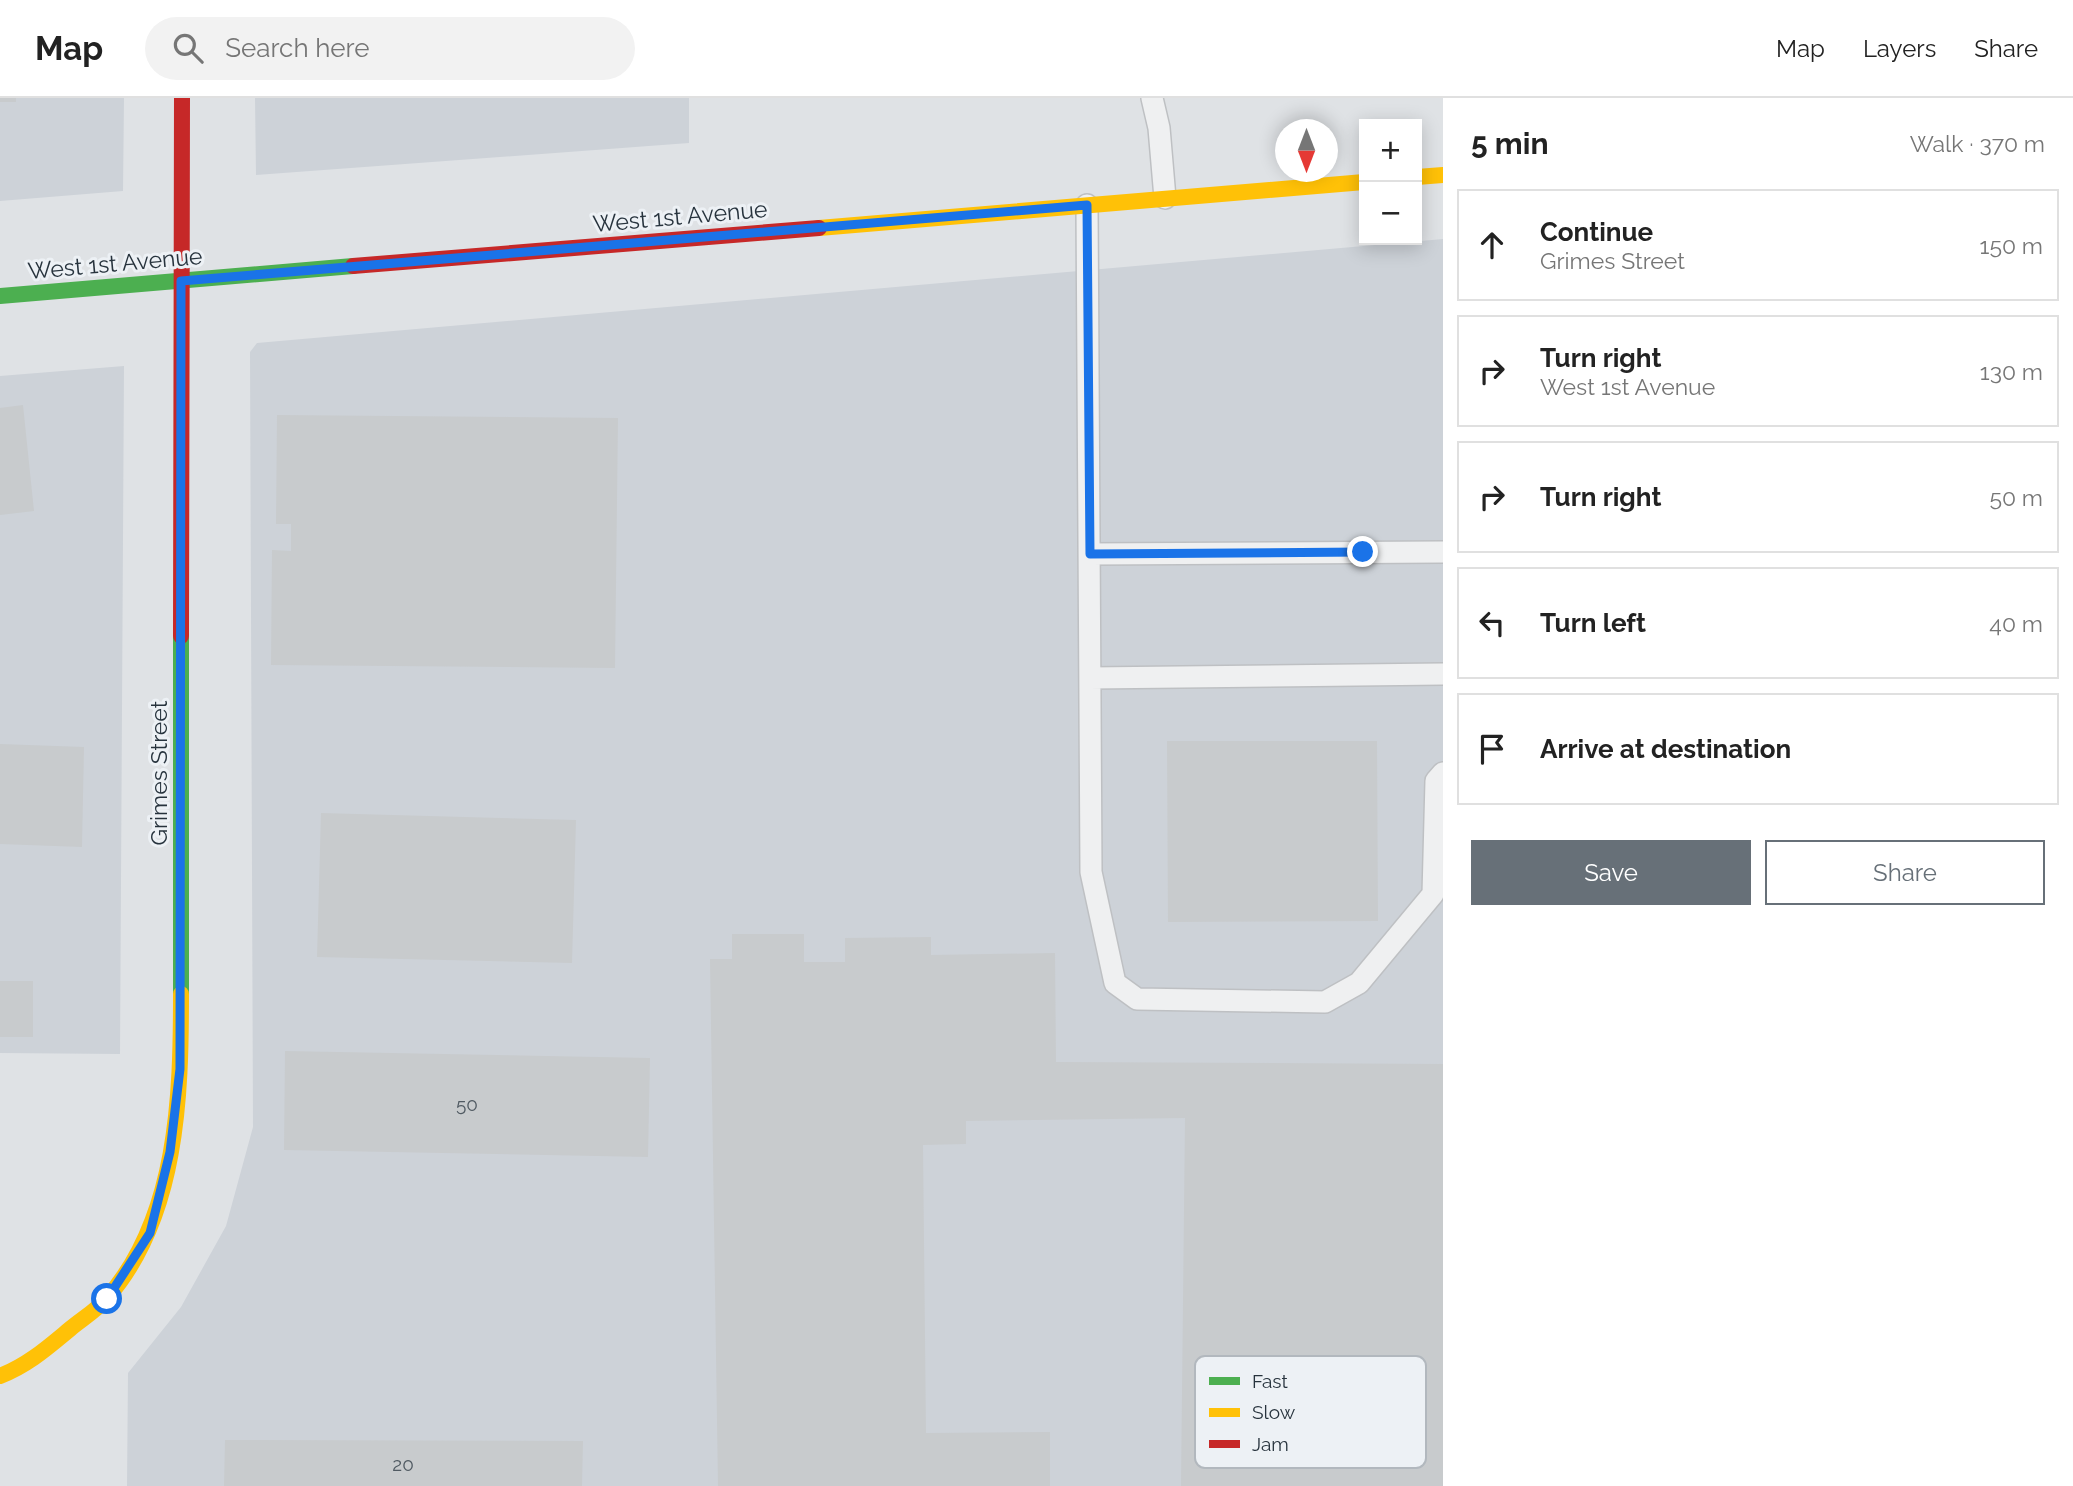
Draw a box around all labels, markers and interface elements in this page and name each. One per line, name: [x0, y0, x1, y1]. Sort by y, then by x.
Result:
search box: [145, 17, 635, 80]
text: Map: [35, 29, 103, 68]
icon: search: [169, 29, 207, 67]
text: Search here: [225, 33, 370, 63]
text: Map: [1776, 34, 1825, 63]
text: Layers: [1863, 34, 1936, 63]
text: Share: [1974, 34, 2038, 63]
north arrow: [1275, 119, 1338, 182]
map controls: [1359, 119, 1422, 245]
button: +: [1359, 119, 1422, 182]
text: 5 min: [1471, 126, 1549, 161]
text: Walk · 370 m: [1910, 130, 2045, 157]
button: −: [1359, 182, 1422, 245]
street label: West 1st Avenue: [592, 195, 768, 237]
text: Continue: [1540, 217, 1653, 247]
icon: ahead: [1473, 226, 1511, 264]
text: 150 m: [1980, 232, 2043, 259]
street label: West 1st Avenue: [27, 242, 203, 284]
text: Grimes Street: [1540, 247, 1685, 274]
text: Turn right: [1540, 343, 1661, 373]
icon: right: [1473, 352, 1511, 390]
text: 130 m: [1980, 358, 2043, 385]
text: West 1st Avenue: [1540, 373, 1715, 400]
icon: right: [1473, 478, 1511, 516]
text: Turn right: [1540, 482, 1661, 512]
text: 50 m: [1989, 484, 2043, 511]
route end: [1347, 536, 1378, 567]
icon: left: [1473, 604, 1511, 642]
text: Turn left: [1540, 608, 1646, 638]
text: 40 m: [1989, 610, 2043, 637]
street label: Grimes Street: [145, 700, 172, 845]
icon: arrive: [1473, 730, 1511, 768]
text: Arrive at destination: [1540, 734, 1791, 764]
button: Save: [1471, 840, 1751, 905]
button: Share: [1765, 840, 2045, 905]
house number: 50: [456, 1093, 478, 1115]
route start: [91, 1283, 122, 1314]
legend: [1195, 1356, 1426, 1468]
text: Fast: [1252, 1370, 1288, 1392]
text: Slow: [1252, 1401, 1296, 1423]
text: Jam: [1252, 1433, 1289, 1455]
house number: 20: [392, 1453, 414, 1475]

